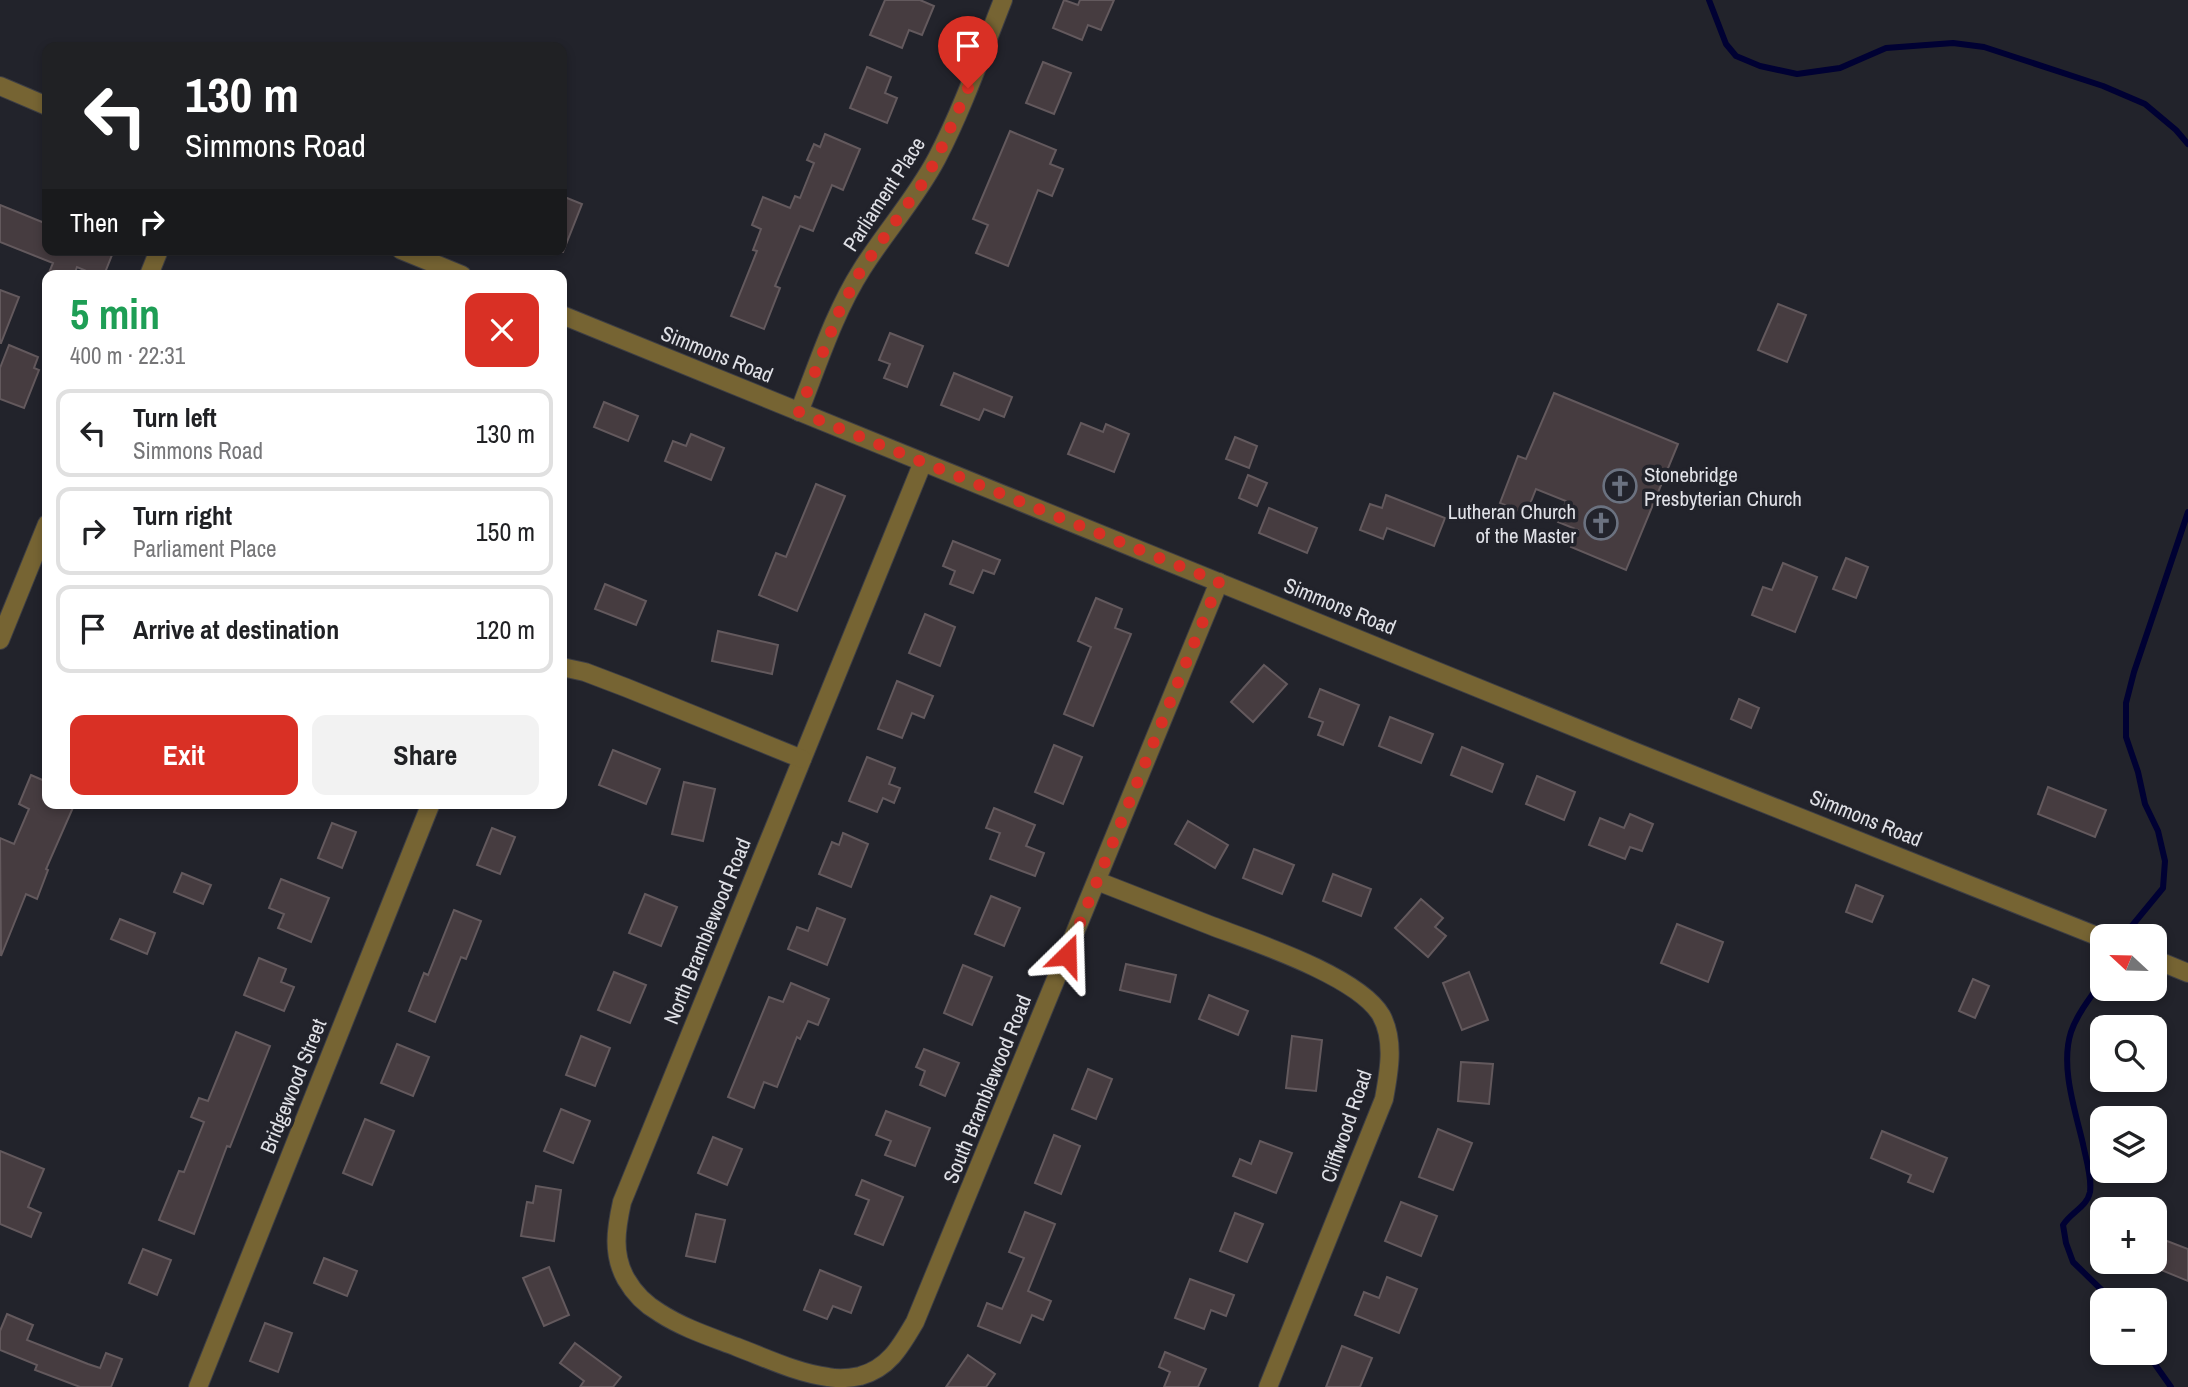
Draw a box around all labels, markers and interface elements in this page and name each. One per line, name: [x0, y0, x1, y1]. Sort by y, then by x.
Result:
pin: [938, 16, 998, 88]
icon: arrive: [949, 27, 987, 65]
text: 130 m: [185, 61, 299, 127]
icon: left: [70, 70, 161, 161]
text: Simmons Road: [185, 124, 366, 167]
street label: Parliament Place: [836, 131, 932, 257]
icon: right: [133, 203, 171, 241]
text: Then: [70, 205, 119, 240]
text: 5 min: [70, 286, 160, 342]
button: close: [465, 293, 539, 367]
street label: Simmons Road: [657, 318, 777, 390]
text: 400 m · 22:31: [70, 340, 185, 371]
text: Turn left: [133, 400, 217, 435]
icon: left: [74, 414, 112, 452]
text: 130 m: [476, 416, 535, 451]
text: Simmons Road: [133, 435, 263, 466]
place label: Stonebridge Presbyterian Church: [1644, 460, 1802, 513]
church icon: Stonebridge Presbyterian Church: [1601, 467, 1639, 505]
place label: Lutheran Church of the Master: [1448, 497, 1576, 550]
text: Turn right: [133, 498, 232, 533]
church icon: Lutheran Church of the Master: [1582, 504, 1620, 542]
icon: right: [74, 512, 112, 550]
text: 150 m: [476, 514, 535, 549]
text: Parliament Place: [133, 533, 277, 564]
street label: Simmons Road: [1280, 570, 1400, 642]
icon: arrive: [74, 610, 112, 648]
text: Arrive at destination: [133, 612, 339, 647]
text: 120 m: [476, 612, 535, 647]
button: Exit: [70, 715, 298, 795]
button: Share: [312, 715, 539, 795]
street label: Simmons Road: [1806, 782, 1926, 854]
street label: North Bramblewood Road: [656, 834, 758, 1028]
position arrow: [1030, 918, 1104, 992]
north arrow: [2090, 924, 2166, 1001]
map controls: [2090, 924, 2167, 1365]
street label: South Bramblewood Road: [936, 990, 1038, 1188]
street label: Bridgewood Street: [253, 1014, 333, 1158]
button: search: [2090, 1015, 2167, 1092]
street label: Cliffwood Road: [1313, 1066, 1379, 1186]
button: layers: [2090, 1106, 2167, 1183]
button: +: [2090, 1197, 2167, 1274]
button: −: [2090, 1288, 2167, 1365]

